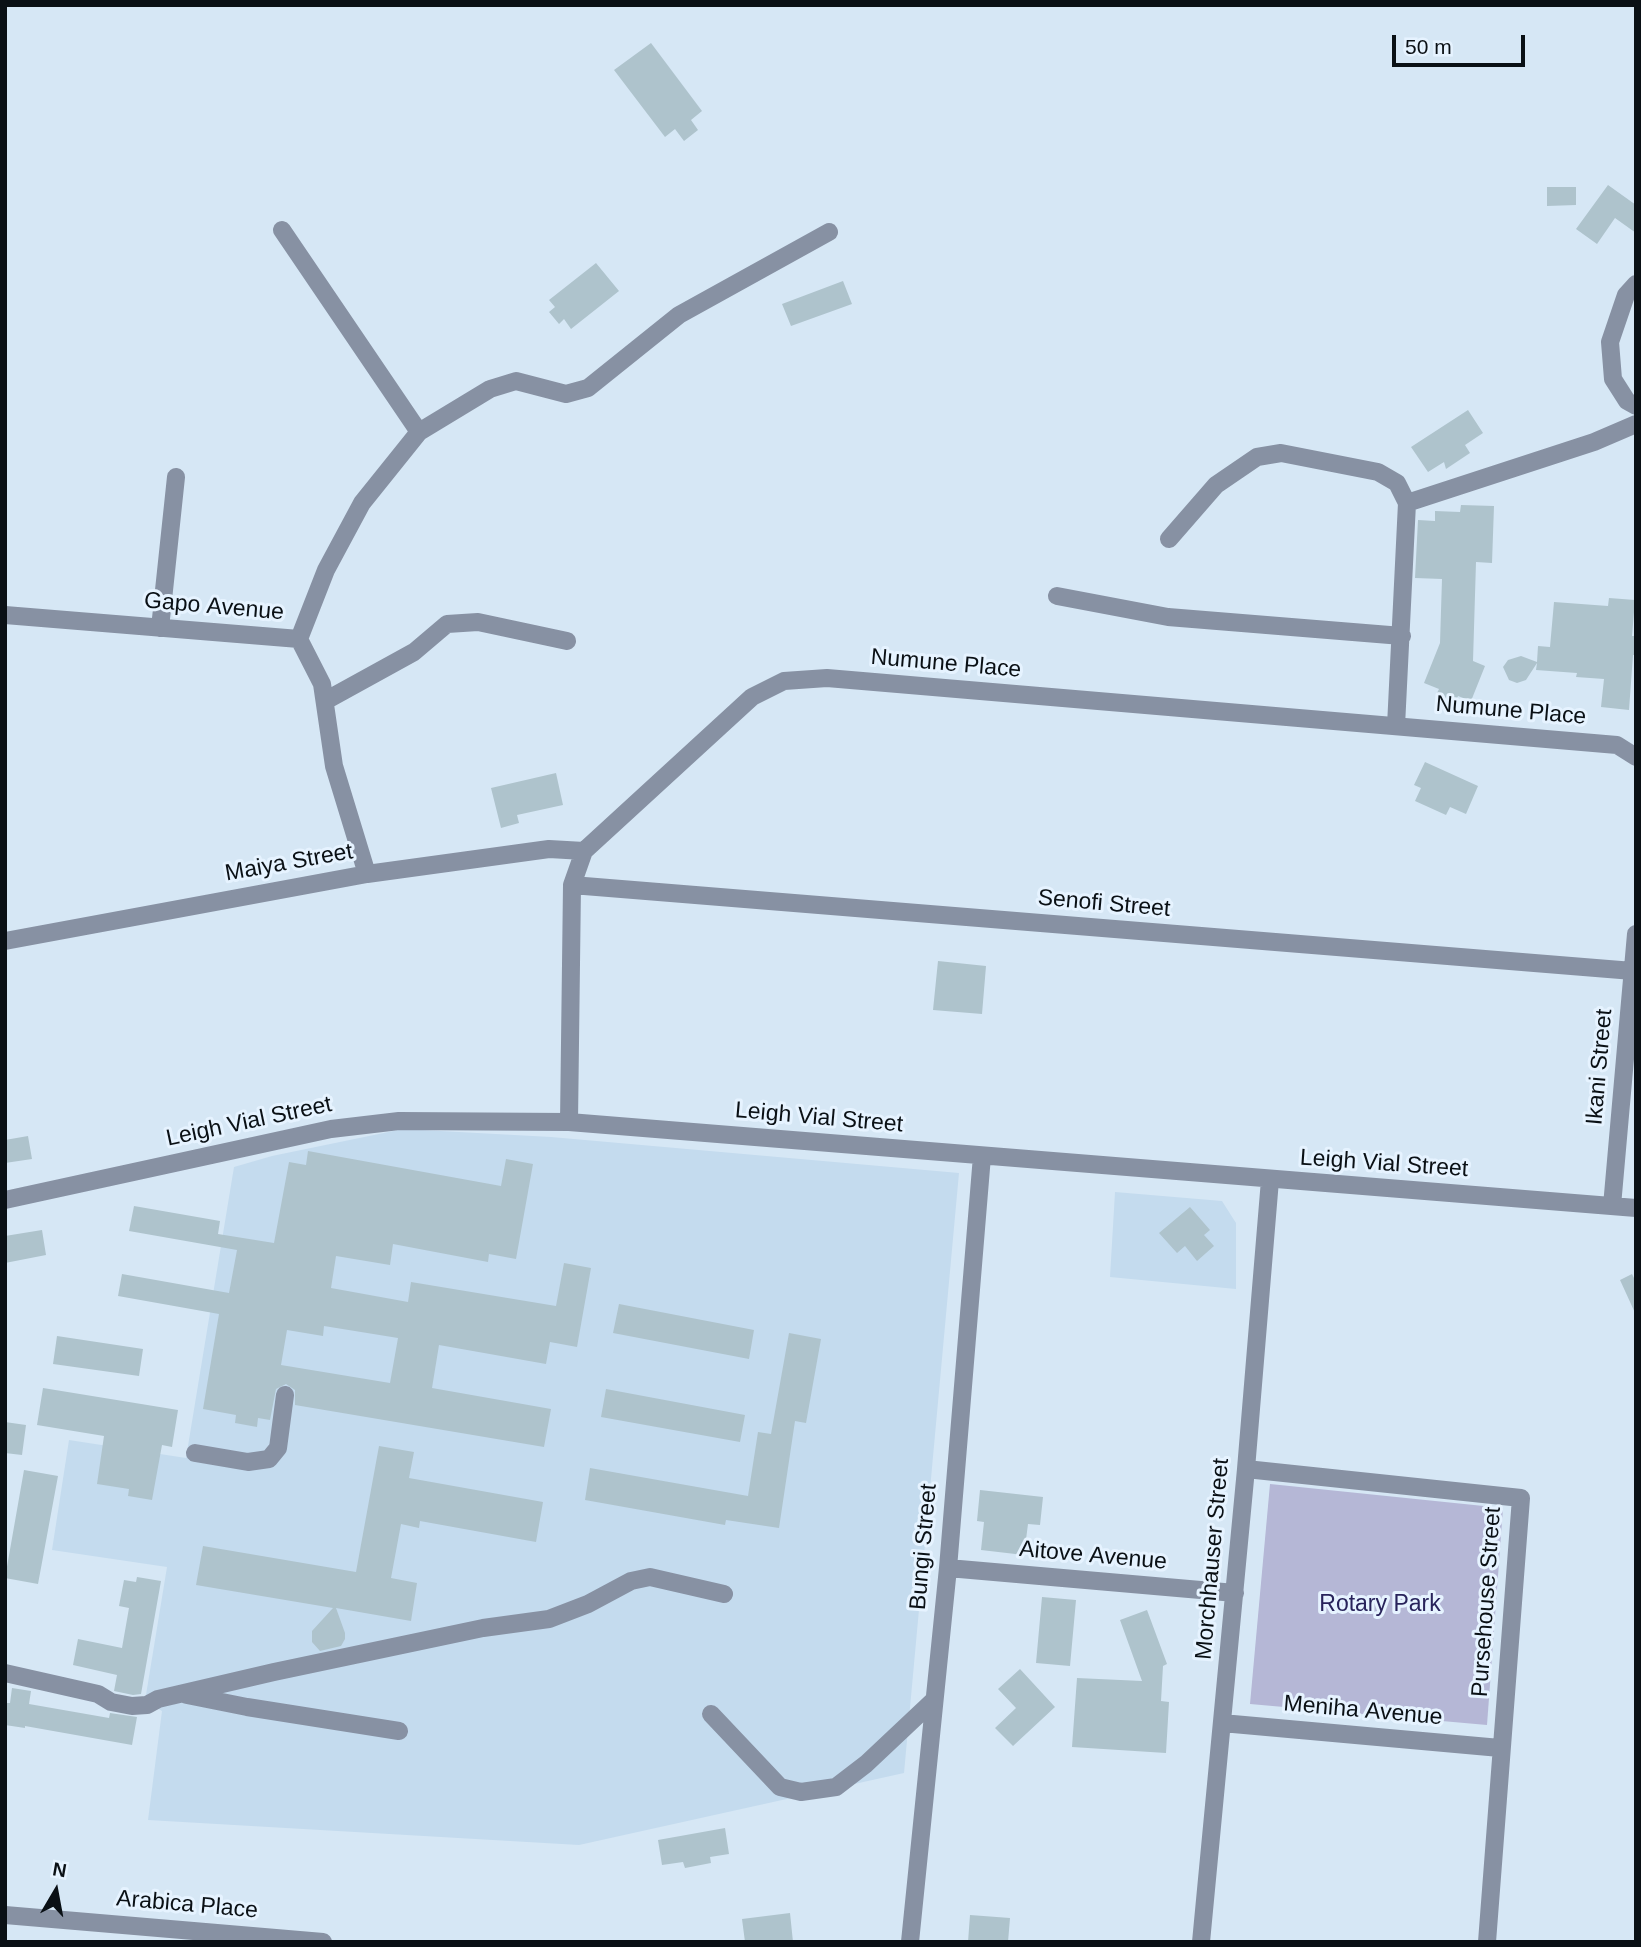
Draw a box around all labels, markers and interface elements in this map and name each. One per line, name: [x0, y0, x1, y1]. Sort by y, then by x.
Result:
scale bar: [1396, 21, 1529, 65]
text: 50 m: [1405, 35, 1452, 58]
street label: Gapo Avenue: [143, 587, 285, 627]
street label: Numune Place: [870, 644, 1022, 684]
street label: Numune Place: [1435, 691, 1587, 731]
street label: Maiya Street: [223, 838, 355, 888]
street label: Senofi Street: [1037, 884, 1171, 924]
street label: Ikani Street: [1581, 1008, 1619, 1126]
street label: Leigh Vial Street: [164, 1091, 334, 1153]
street label: Leigh Vial Street: [734, 1097, 904, 1139]
street label: Leigh Vial Street: [1299, 1144, 1469, 1184]
street label: Morchhauser Street: [1190, 1457, 1236, 1661]
street label: Bungi Street: [905, 1483, 943, 1611]
street label: Pursehouse Street: [1467, 1506, 1507, 1698]
street label: Aitove Avenue: [1018, 1536, 1168, 1576]
park label: Rotary Park: [1319, 1591, 1441, 1619]
street label: Meniha Avenue: [1282, 1690, 1444, 1732]
north arrow: [21, 1856, 91, 1926]
text: N: [51, 1858, 68, 1881]
street label: Arabica Place: [115, 1885, 259, 1925]

